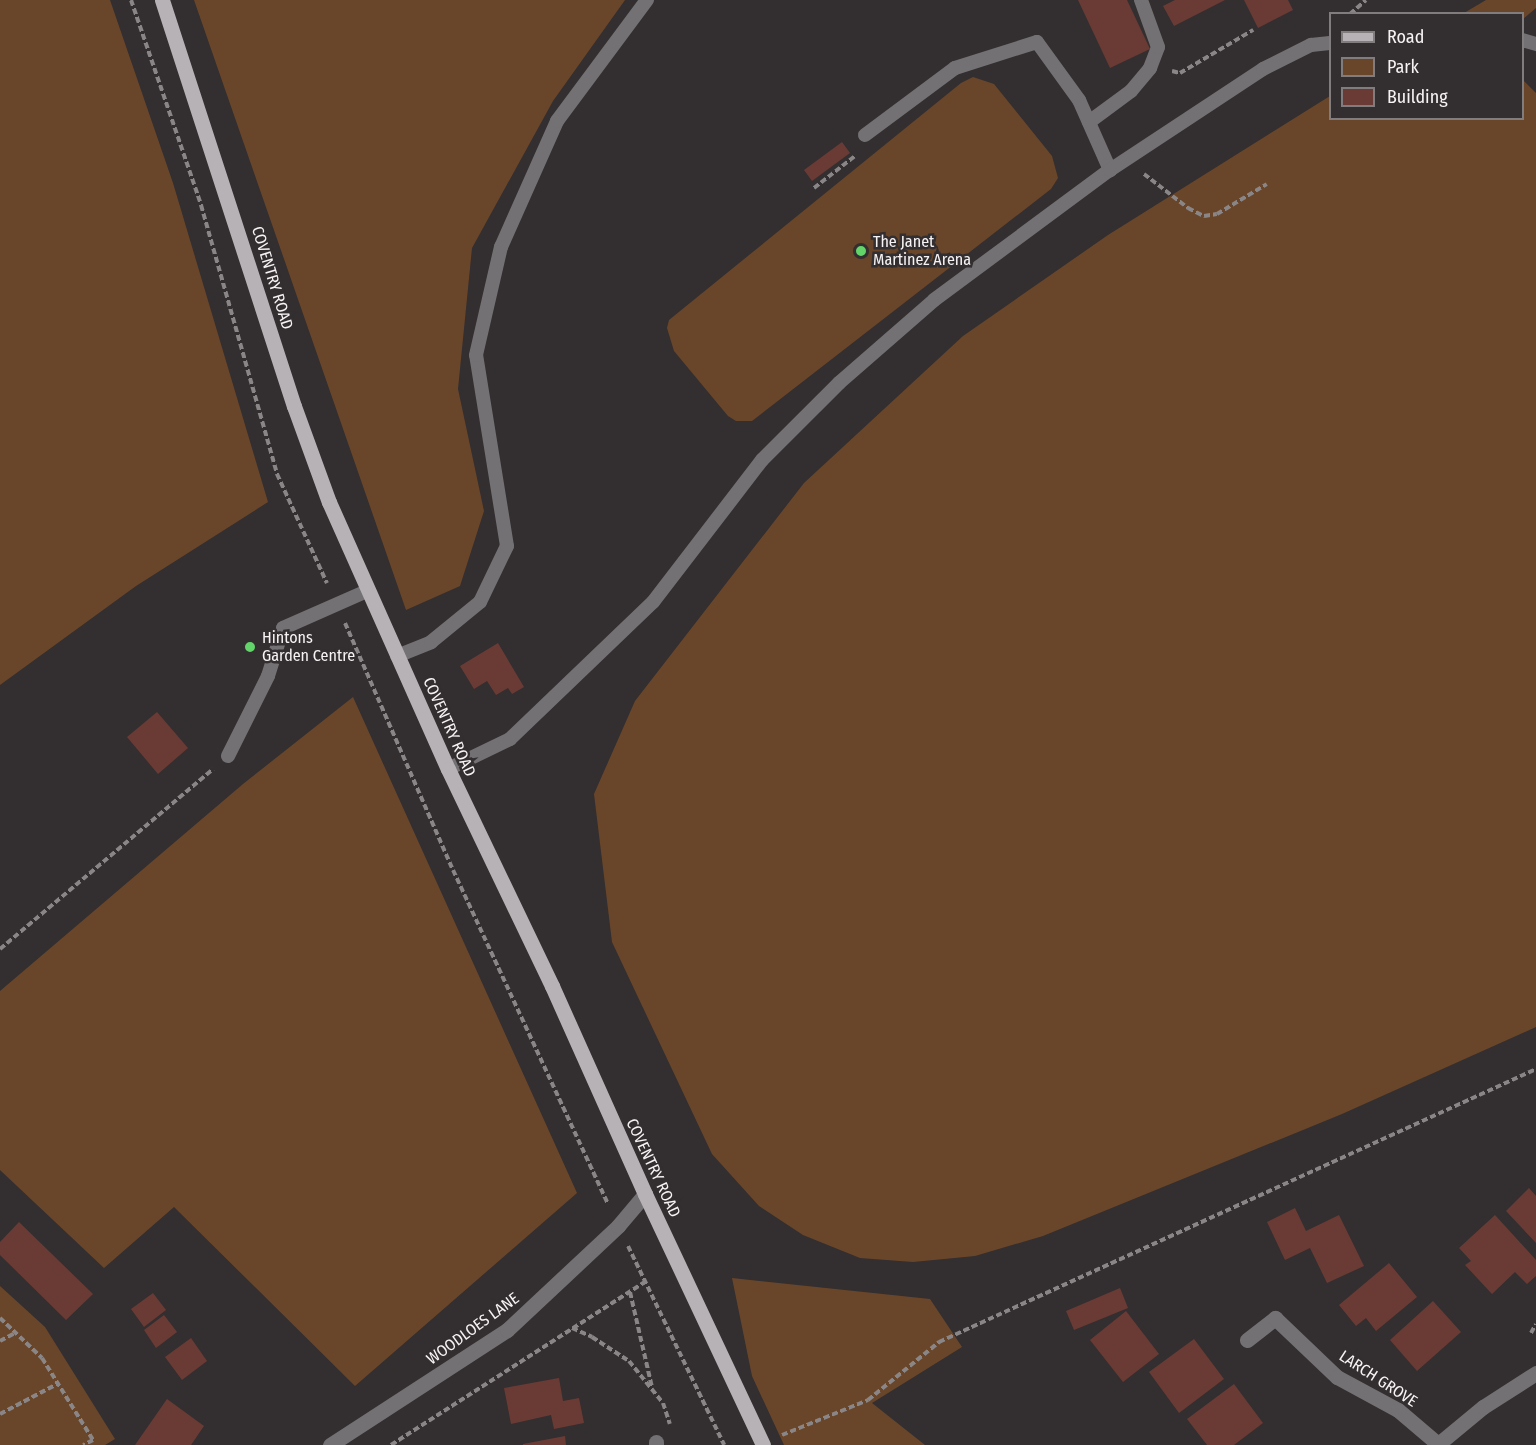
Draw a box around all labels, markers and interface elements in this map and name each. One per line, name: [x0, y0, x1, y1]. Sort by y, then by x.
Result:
legend: [1329, 12, 1524, 120]
text: Road: [1387, 26, 1424, 48]
text: Park: [1387, 56, 1419, 78]
text: Building: [1387, 86, 1448, 108]
street label: COVENTRY ROAD: [247, 224, 297, 332]
place label: The Janet Martinez Arena: [873, 232, 971, 270]
marker: The Janet Martinez Arena: [854, 244, 868, 258]
place label: Hintons Garden Centre: [262, 628, 355, 666]
marker: Hintons Garden Centre: [243, 640, 257, 654]
street label: COVENTRY ROAD: [419, 674, 479, 780]
street label: COVENTRY ROAD: [622, 1116, 684, 1220]
street label: WOODLOES LANE: [423, 1289, 523, 1369]
street label: LARCH GROVE: [1335, 1347, 1421, 1411]

